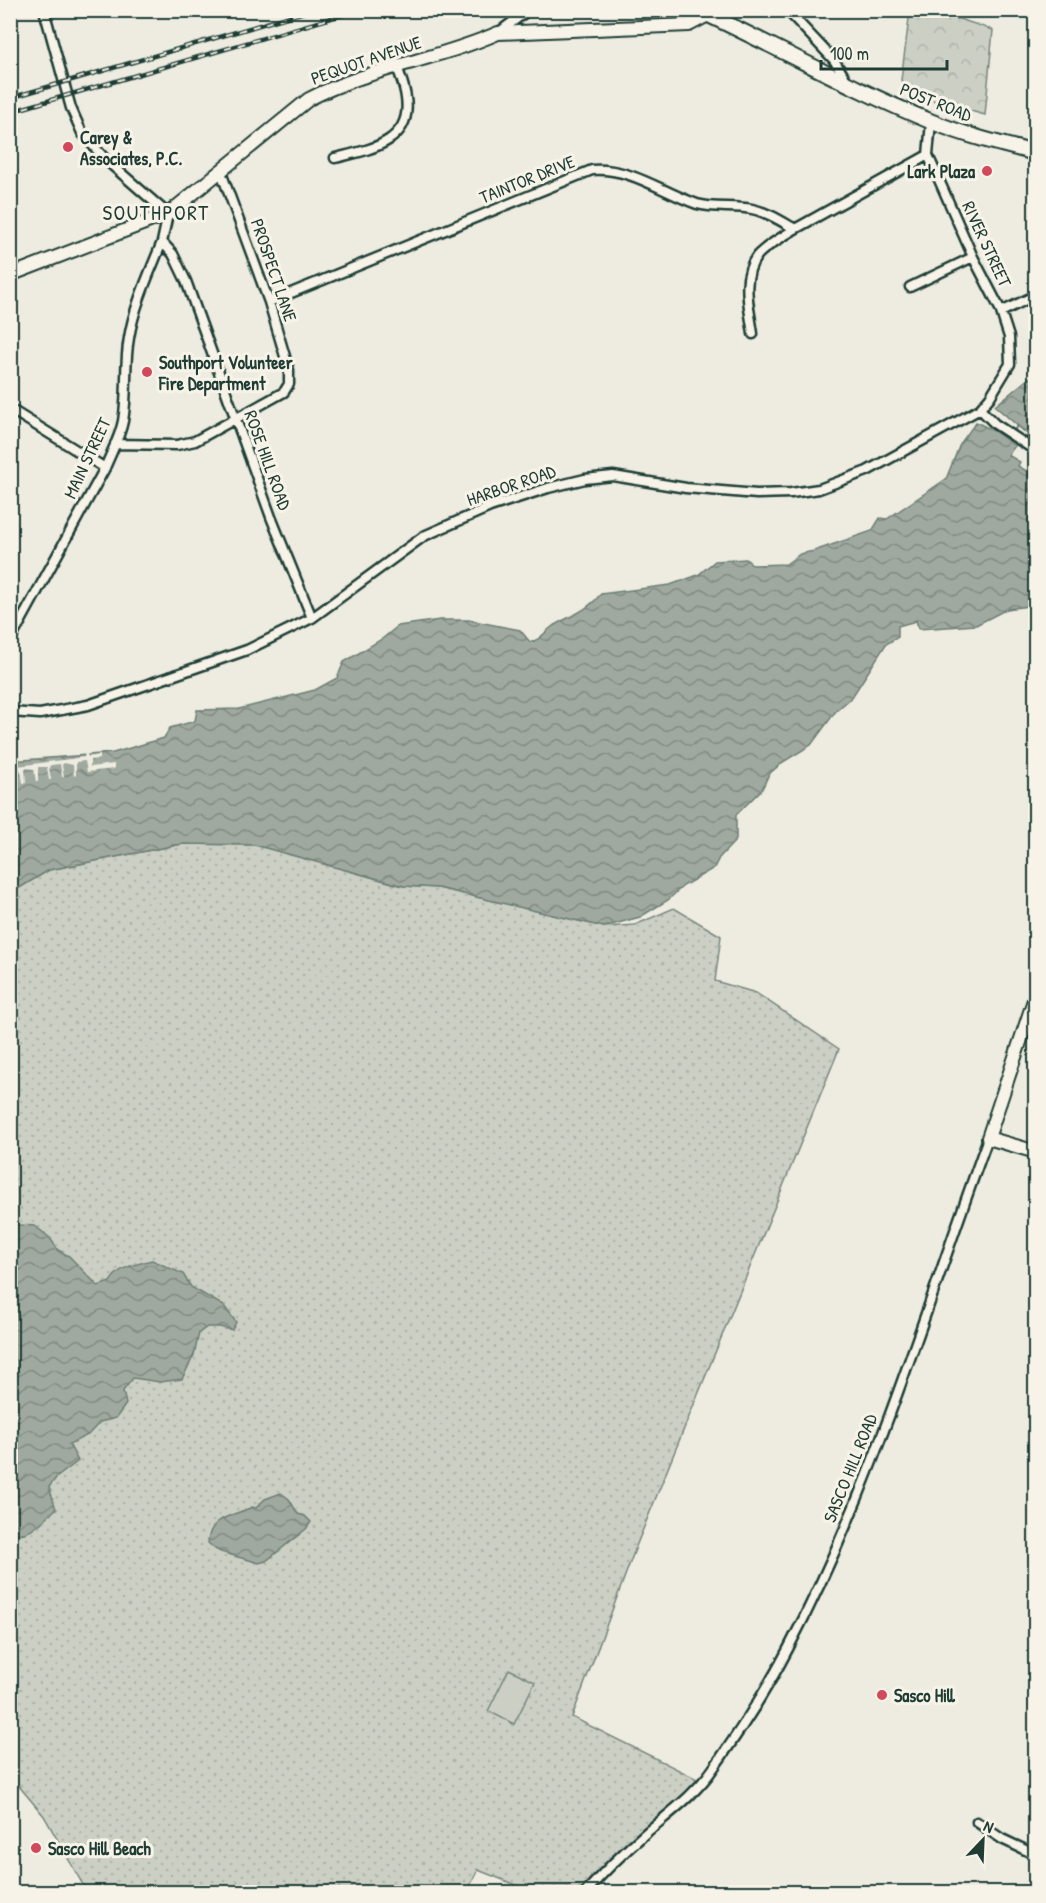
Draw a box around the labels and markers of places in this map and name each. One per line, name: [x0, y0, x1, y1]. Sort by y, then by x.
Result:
place label: Carey & Associates, P.C.: [80, 125, 182, 171]
marker: Carey & Associates, P.C.: [61, 140, 75, 154]
place label: Lark Plaza: [907, 159, 976, 184]
marker: Lark Plaza: [980, 164, 994, 178]
place label: Southport Volunteer Fire Department: [158, 350, 293, 397]
marker: Southport Volunteer Fire Department: [140, 365, 154, 379]
place label: Sasco Hill: [894, 1683, 956, 1708]
marker: Sasco Hill: [875, 1688, 889, 1702]
place label: Sasco Hill Beach: [48, 1836, 151, 1861]
marker: Sasco Hill Beach: [29, 1841, 43, 1855]

